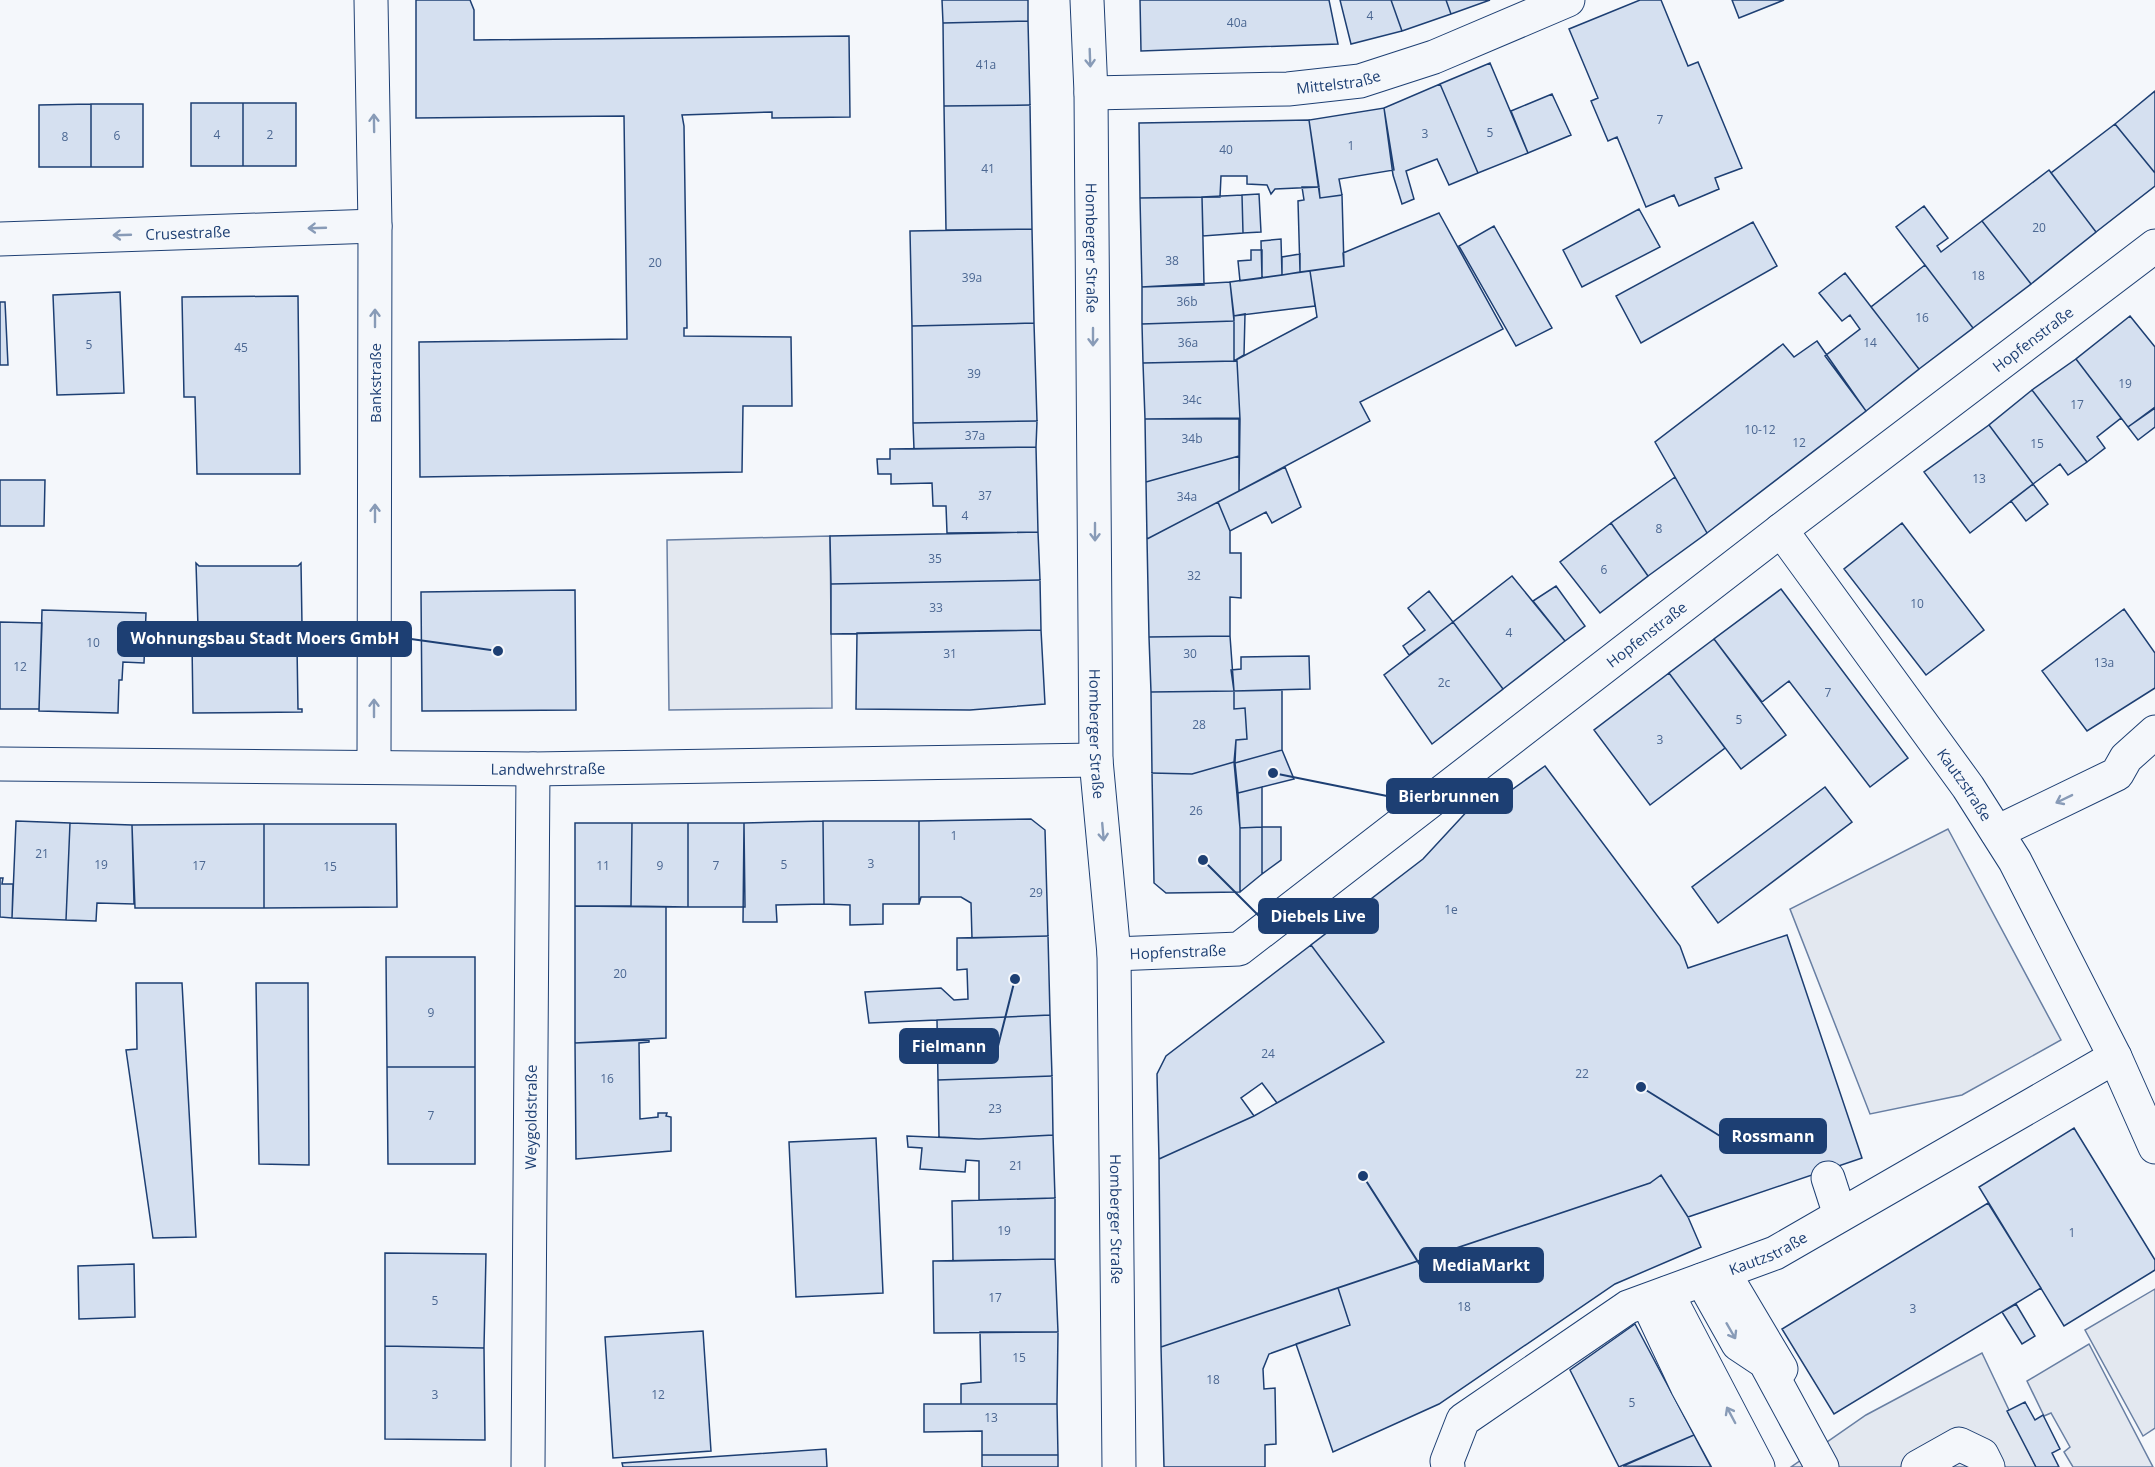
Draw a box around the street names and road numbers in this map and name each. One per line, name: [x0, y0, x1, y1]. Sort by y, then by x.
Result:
street label: Mittelstraße: [1295, 65, 1383, 98]
street label: Homberger Straße: [1082, 183, 1103, 313]
street label: Crusestraße: [145, 221, 231, 244]
street label: Hopfenstraße: [1988, 302, 2077, 376]
street label: Bankstraße: [365, 343, 385, 423]
street label: Hopfenstraße: [1602, 597, 1691, 672]
street label: Homberger Straße: [1085, 669, 1110, 800]
street label: Kautzstraße: [1933, 744, 1997, 825]
street label: Landwehrstraße: [491, 758, 606, 779]
street label: Hopfenstraße: [1129, 940, 1227, 963]
street label: Weygoldstraße: [520, 1065, 541, 1169]
street label: Homberger Straße: [1106, 1154, 1127, 1284]
street label: Kautzstraße: [1726, 1227, 1811, 1279]

